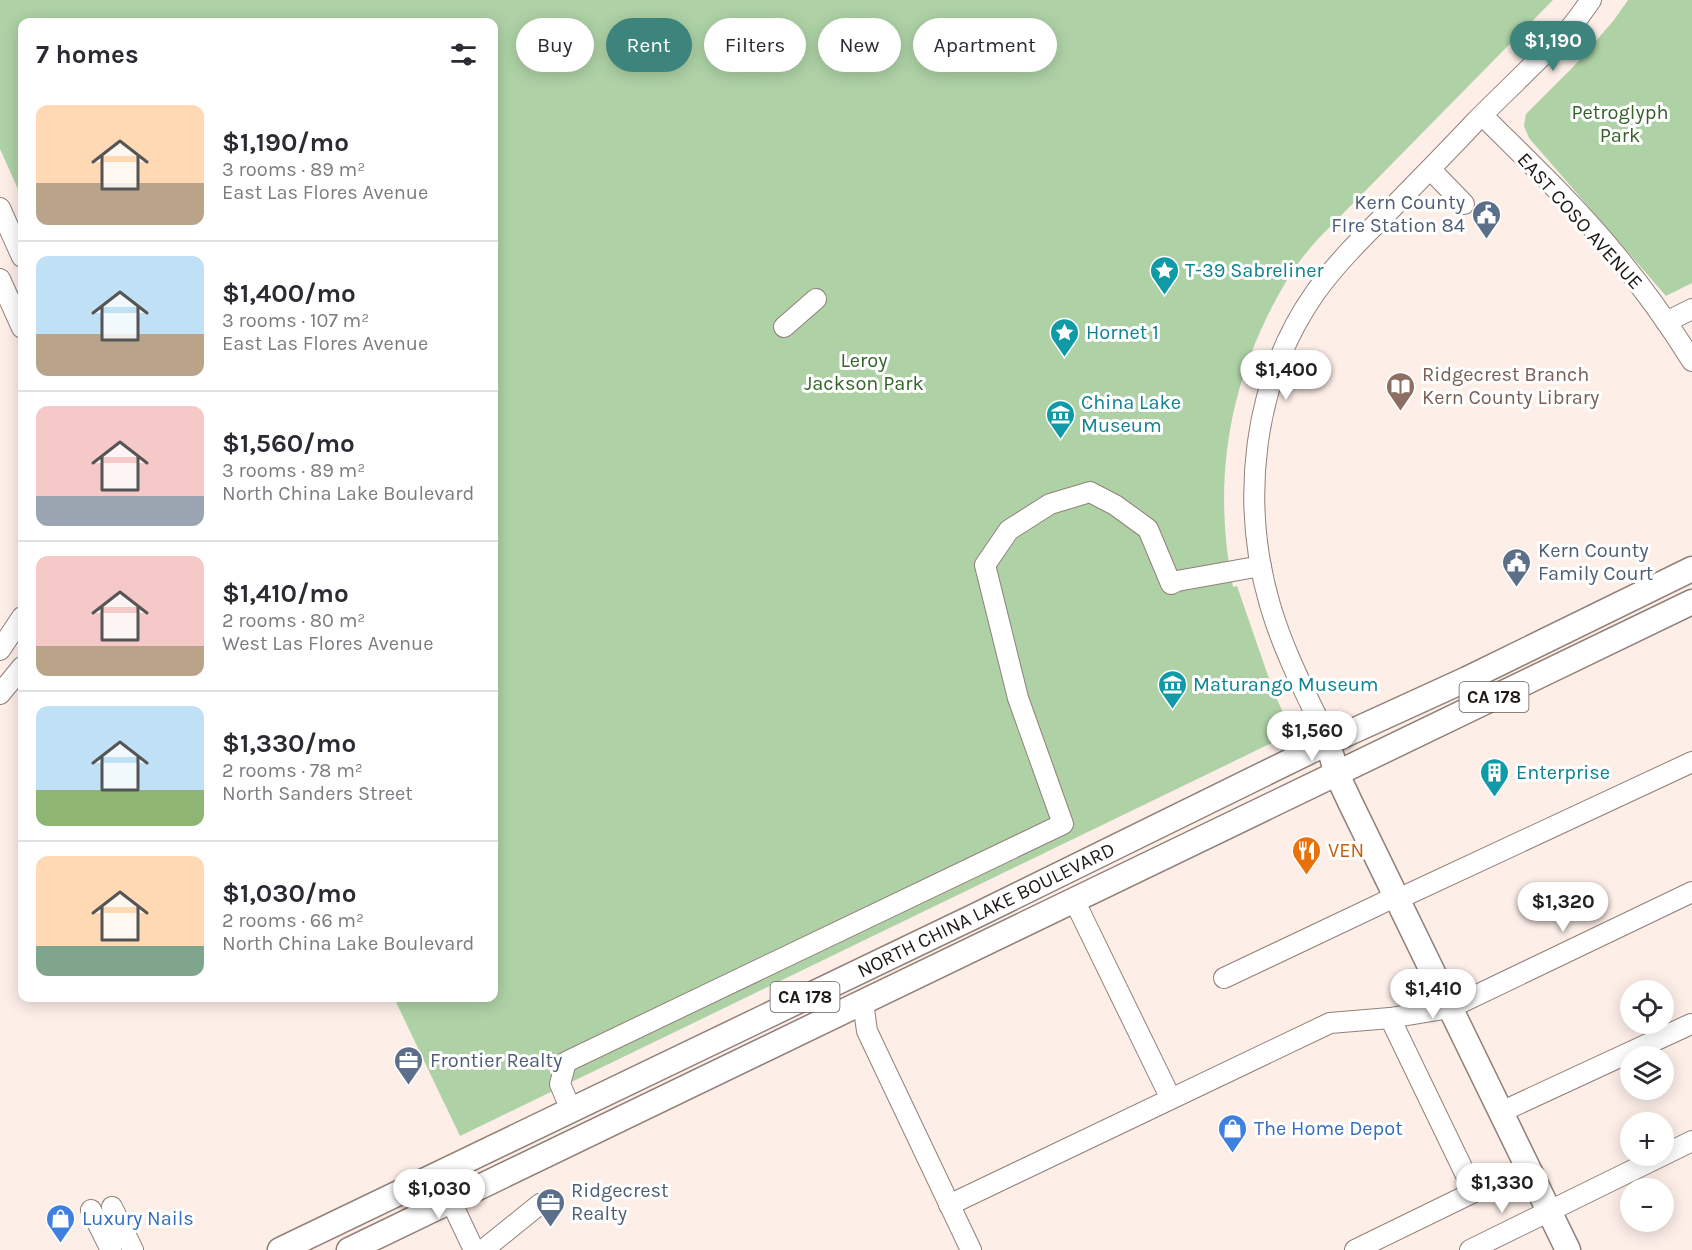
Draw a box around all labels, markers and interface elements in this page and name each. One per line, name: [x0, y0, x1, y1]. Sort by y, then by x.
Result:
chip: Buy: [516, 18, 594, 72]
chip: Rent: [606, 18, 692, 72]
chip: Filters: [704, 18, 806, 72]
chip: New: [818, 18, 901, 72]
chip: Apartment: [913, 18, 1057, 72]
pin: $1,190: [1504, 21, 1602, 72]
text: $1,190: [1524, 29, 1582, 52]
icon: filters: [447, 38, 480, 71]
text: 7 homes: [36, 39, 139, 70]
park label: Petroglyph Park: [1572, 101, 1668, 147]
text: $1,190/mo: [222, 127, 349, 158]
icon: home: [84, 129, 156, 201]
street label: EAST COSO AVENUE: [1513, 148, 1647, 294]
text: 3 rooms · 89 m²: [222, 158, 365, 181]
text: East Las Flores Avenue: [222, 181, 428, 204]
place label: Kern County FIre Station 84: [1331, 191, 1465, 237]
public building icon: Kern County FIre Station 84: [1470, 198, 1502, 240]
place icon: T-39 Sabreliner: [1148, 254, 1180, 296]
place label: T-39 Sabreliner: [1185, 259, 1324, 282]
text: $1,400/mo: [222, 278, 356, 309]
icon: home: [84, 280, 156, 352]
text: 3 rooms · 107 m²: [222, 309, 369, 332]
place icon: Hornet 1: [1049, 316, 1081, 358]
place label: Hornet 1: [1086, 321, 1159, 344]
text: East Las Flores Avenue: [222, 332, 428, 355]
park label: Leroy Jackson Park: [804, 349, 924, 395]
pin: $1,400: [1237, 350, 1335, 401]
text: $1,400: [1254, 358, 1318, 381]
place label: Ridgecrest Branch Kern County Library: [1422, 363, 1599, 409]
library icon: Ridgecrest Branch Kern County Library: [1385, 370, 1417, 412]
place label: China Lake Museum: [1081, 391, 1181, 437]
museum icon: China Lake Museum: [1044, 398, 1076, 440]
text: $1,560/mo: [222, 428, 355, 459]
icon: home: [84, 430, 156, 502]
text: 3 rooms · 89 m²: [222, 459, 365, 482]
text: North China Lake Boulevard: [222, 482, 474, 505]
place label: Kern County Family Court: [1538, 539, 1654, 585]
public building icon: Kern County Family Court: [1501, 546, 1533, 588]
text: $1,410/mo: [222, 578, 349, 609]
icon: home: [84, 580, 156, 652]
text: 2 rooms · 80 m²: [222, 609, 365, 632]
text: West Las Flores Avenue: [222, 632, 434, 655]
museum icon: Maturango Museum: [1156, 668, 1188, 710]
place label: Maturango Museum: [1193, 673, 1379, 696]
road number: CA 178: [1460, 682, 1528, 712]
pin: $1,560: [1263, 711, 1361, 762]
text: $1,560: [1281, 719, 1343, 742]
text: $1,330/mo: [222, 728, 356, 759]
icon: home: [84, 730, 156, 802]
building icon: Enterprise: [1479, 756, 1511, 798]
text: 2 rooms · 78 m²: [222, 759, 363, 782]
place label: Enterprise: [1516, 761, 1610, 784]
text: North Sanders Street: [222, 782, 413, 805]
restaurant icon: VEN: [1291, 834, 1323, 876]
street label: NORTH CHINA LAKE BOULEVARD: [853, 837, 1119, 983]
place label: VEN: [1328, 839, 1364, 862]
text: $1,030/mo: [222, 878, 356, 909]
icon: home: [84, 880, 156, 952]
pin: $1,320: [1514, 882, 1612, 933]
text: $1,320: [1531, 890, 1595, 913]
text: 2 rooms · 66 m²: [222, 909, 364, 932]
text: North China Lake Boulevard: [222, 932, 474, 955]
pin: $1,410: [1384, 969, 1482, 1020]
text: $1,410: [1404, 977, 1462, 1000]
map controls: [1620, 980, 1674, 1232]
button: locate: [1620, 980, 1674, 1034]
road number: CA 178: [770, 982, 840, 1012]
office icon: Frontier Realty: [393, 1044, 425, 1086]
button: layers: [1620, 1046, 1674, 1100]
place label: Frontier Realty: [430, 1049, 562, 1072]
shop icon: The Home Depot: [1217, 1112, 1249, 1154]
button: +: [1620, 1112, 1674, 1166]
place label: The Home Depot: [1254, 1117, 1403, 1140]
pin: $1,330: [1453, 1163, 1551, 1214]
pin: $1,030: [390, 1169, 488, 1220]
text: $1,330: [1470, 1171, 1534, 1194]
text: $1,030: [407, 1177, 471, 1200]
button: −: [1620, 1178, 1674, 1232]
place label: Ridgecrest Realty: [571, 1179, 669, 1225]
office icon: Ridgecrest Realty: [534, 1186, 566, 1228]
shop icon: Luxury Nails: [45, 1202, 77, 1244]
place label: Luxury Nails: [82, 1207, 194, 1230]

